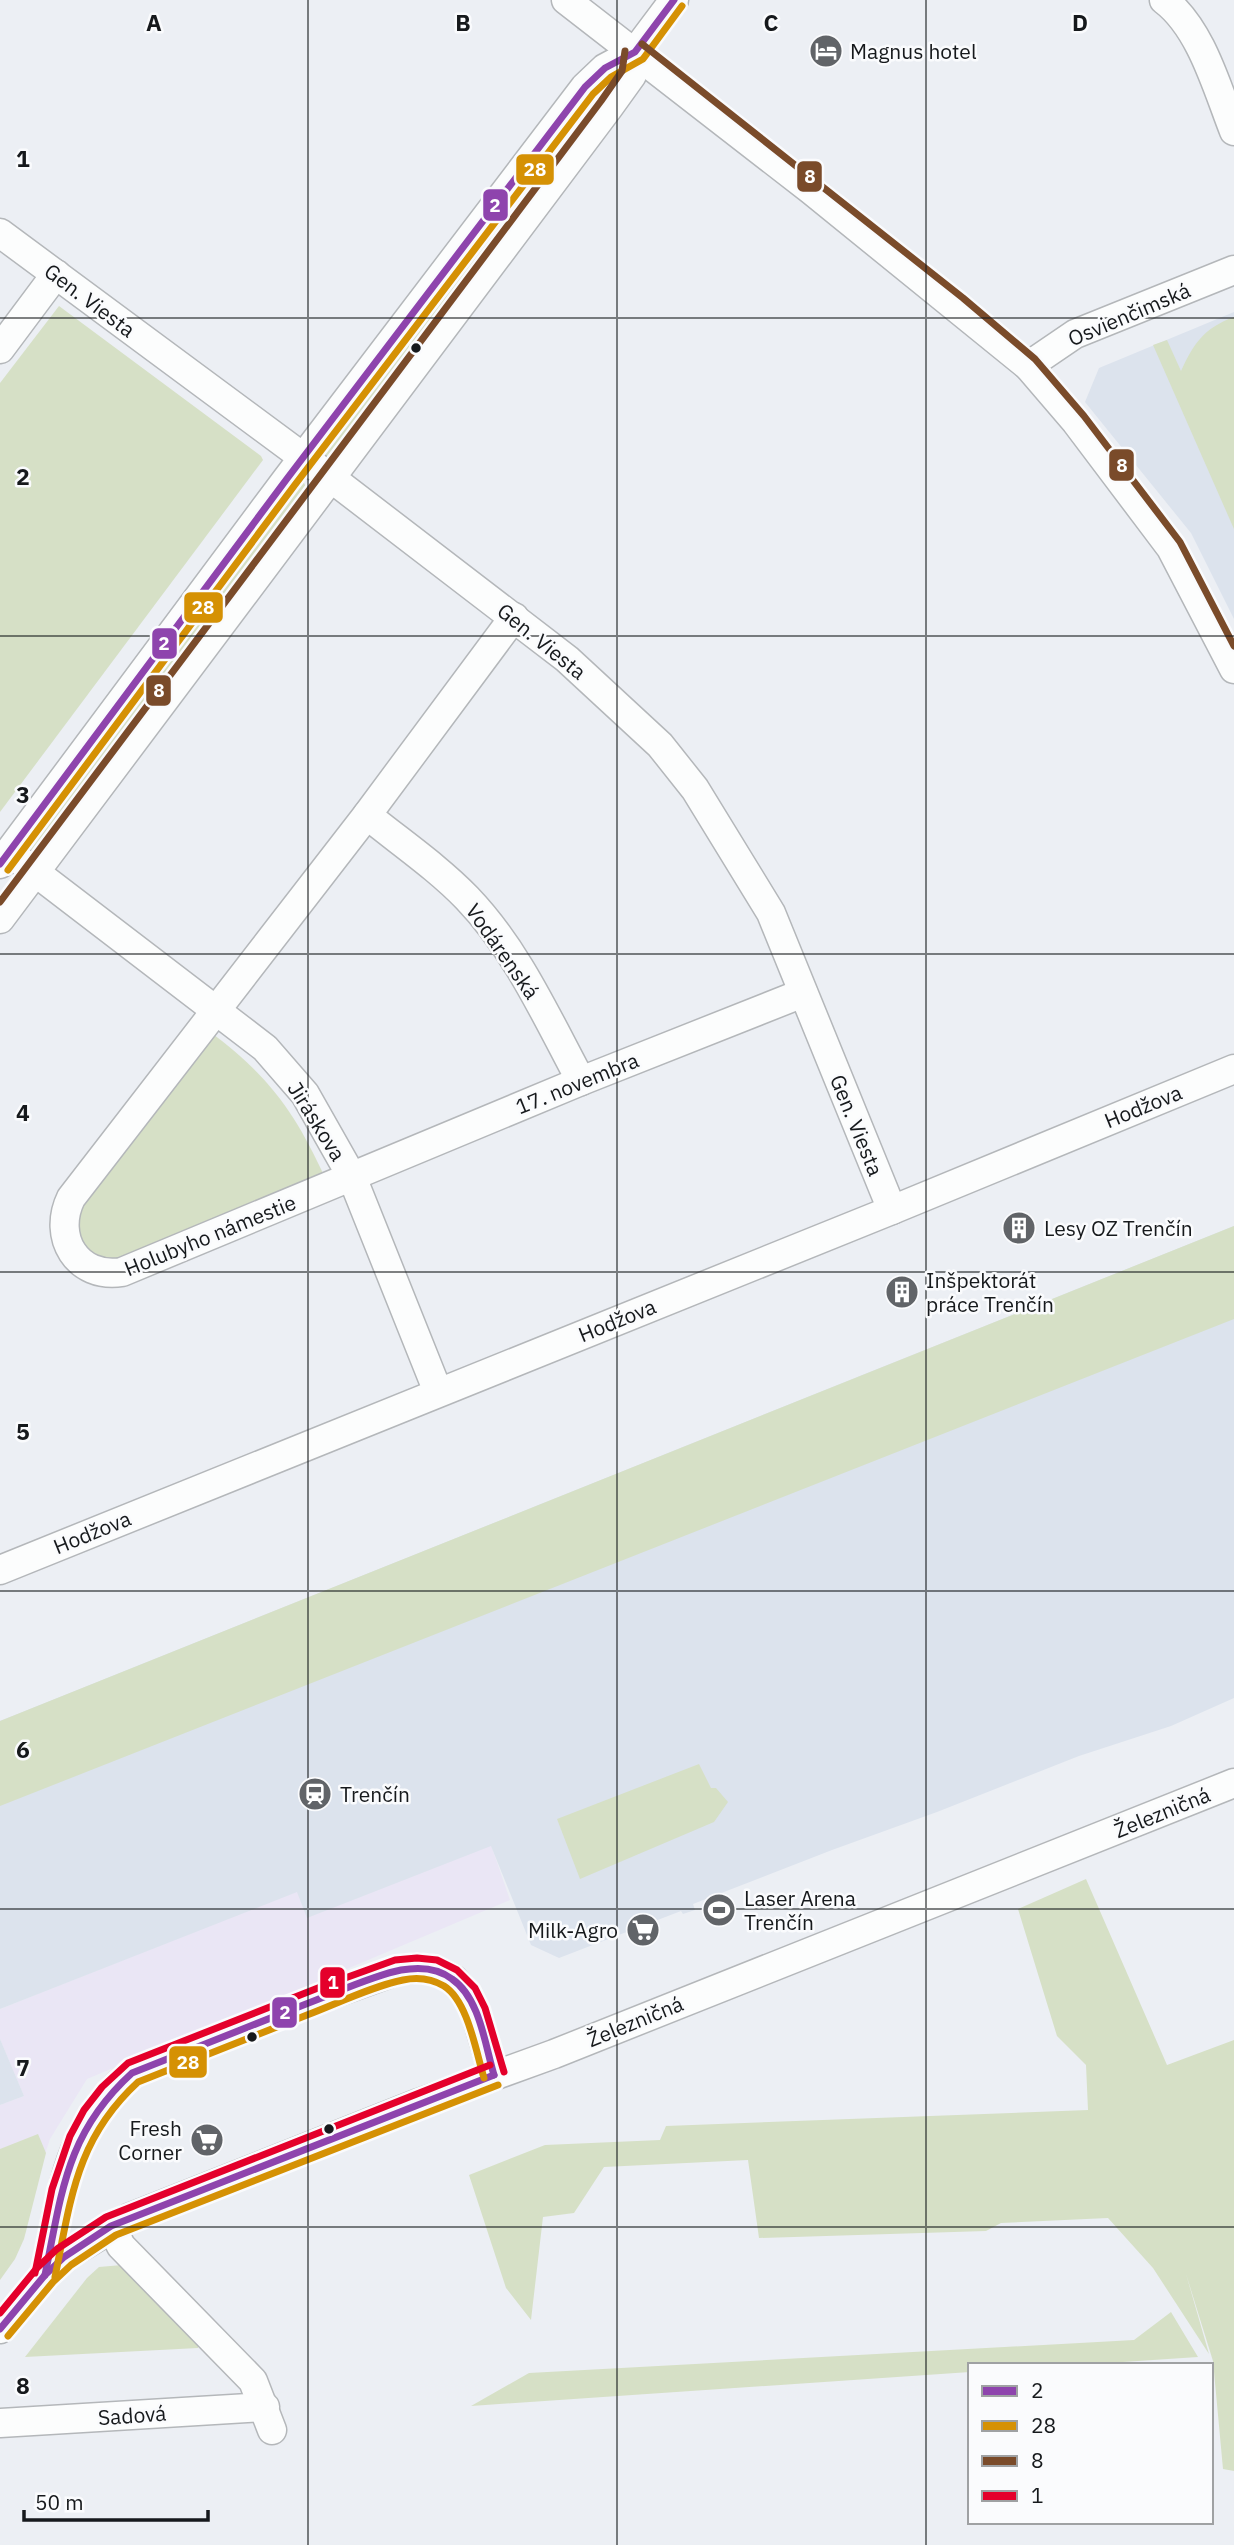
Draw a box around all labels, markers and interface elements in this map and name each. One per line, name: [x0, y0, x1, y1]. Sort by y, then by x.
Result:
text: A: [146, 7, 162, 37]
text: B: [455, 7, 471, 37]
text: C: [764, 7, 779, 37]
text: D: [1072, 7, 1088, 37]
hotel icon: Magnus hotel: [807, 32, 845, 70]
place label: Magnus hotel: [850, 37, 977, 65]
text: 1: [16, 143, 30, 173]
line badge: 28: [515, 153, 555, 186]
text: 28: [524, 157, 546, 181]
line badge: 8: [796, 160, 823, 193]
text: 8: [804, 164, 816, 188]
line badge: 2: [482, 188, 509, 222]
text: 2: [489, 193, 501, 217]
street label: Gen. Viesta: [39, 257, 141, 343]
street label: Osvienčimská: [1064, 276, 1194, 352]
unlabelled marker: [409, 341, 423, 355]
line badge: 8: [1108, 448, 1135, 482]
text: 8: [1116, 453, 1128, 477]
text: 2: [16, 461, 30, 491]
line badge: 28: [183, 591, 224, 624]
text: 28: [192, 595, 214, 619]
street label: Gen. Viesta: [492, 596, 592, 686]
line badge: 2: [151, 627, 178, 660]
text: 2: [158, 631, 170, 655]
line badge: 8: [145, 674, 172, 707]
text: 8: [153, 678, 165, 702]
text: 3: [16, 779, 30, 809]
street label: Vodárenská: [460, 898, 546, 1004]
street label: 17. novembra: [511, 1046, 643, 1120]
street label: Gen. Viesta: [824, 1070, 890, 1180]
street label: Jiráskova: [282, 1076, 352, 1166]
street label: Hodžova: [1100, 1078, 1186, 1134]
text: 4: [16, 1097, 30, 1127]
street label: Holubyho námestie: [120, 1188, 300, 1282]
building icon: Lesy OZ Trenčín: [1000, 1209, 1038, 1247]
place label: Lesy OZ Trenčín: [1044, 1214, 1193, 1242]
place label: Inšpektorát práce Trenčín: [926, 1266, 1054, 1318]
building icon: Inšpektorát práce Trenčín: [883, 1273, 921, 1311]
street label: Hodžova: [574, 1292, 660, 1348]
text: 5: [16, 1416, 30, 1446]
street label: Hodžova: [49, 1504, 135, 1560]
text: 6: [16, 1734, 30, 1764]
station icon: Trenčín: [296, 1775, 334, 1813]
place label: Trenčín: [340, 1780, 410, 1808]
street label: Železničná: [1110, 1780, 1214, 1844]
place label: Laser Arena Trenčín: [744, 1884, 856, 1936]
sports icon: Laser Arena Trenčín: [700, 1891, 738, 1929]
supermarket icon: Milk-Agro: [624, 1911, 662, 1949]
place label: Milk-Agro: [528, 1916, 618, 1944]
line badge: 1: [319, 1966, 346, 1999]
text: 1: [327, 1970, 339, 1994]
street label: Železničná: [583, 1989, 687, 2053]
line badge: 2: [271, 1996, 298, 2029]
text: 2: [279, 2000, 291, 2024]
unlabelled marker: [245, 2030, 259, 2044]
line badge: 28: [168, 2045, 208, 2079]
text: 28: [177, 2050, 199, 2074]
text: 7: [16, 2052, 30, 2082]
place label: Fresh Corner: [118, 2114, 182, 2166]
supermarket icon: Fresh Corner: [188, 2121, 226, 2159]
unlabelled marker: [322, 2122, 336, 2136]
legend: [968, 2363, 1213, 2524]
text: 8: [16, 2370, 30, 2400]
text: 2: [1031, 2376, 1044, 2404]
street label: Sadová: [97, 2399, 167, 2431]
text: 28: [1031, 2411, 1056, 2439]
text: 8: [1031, 2446, 1044, 2474]
scale bar: [24, 2478, 208, 2522]
text: 1: [1031, 2481, 1044, 2509]
text: 50 m: [35, 2488, 84, 2516]

